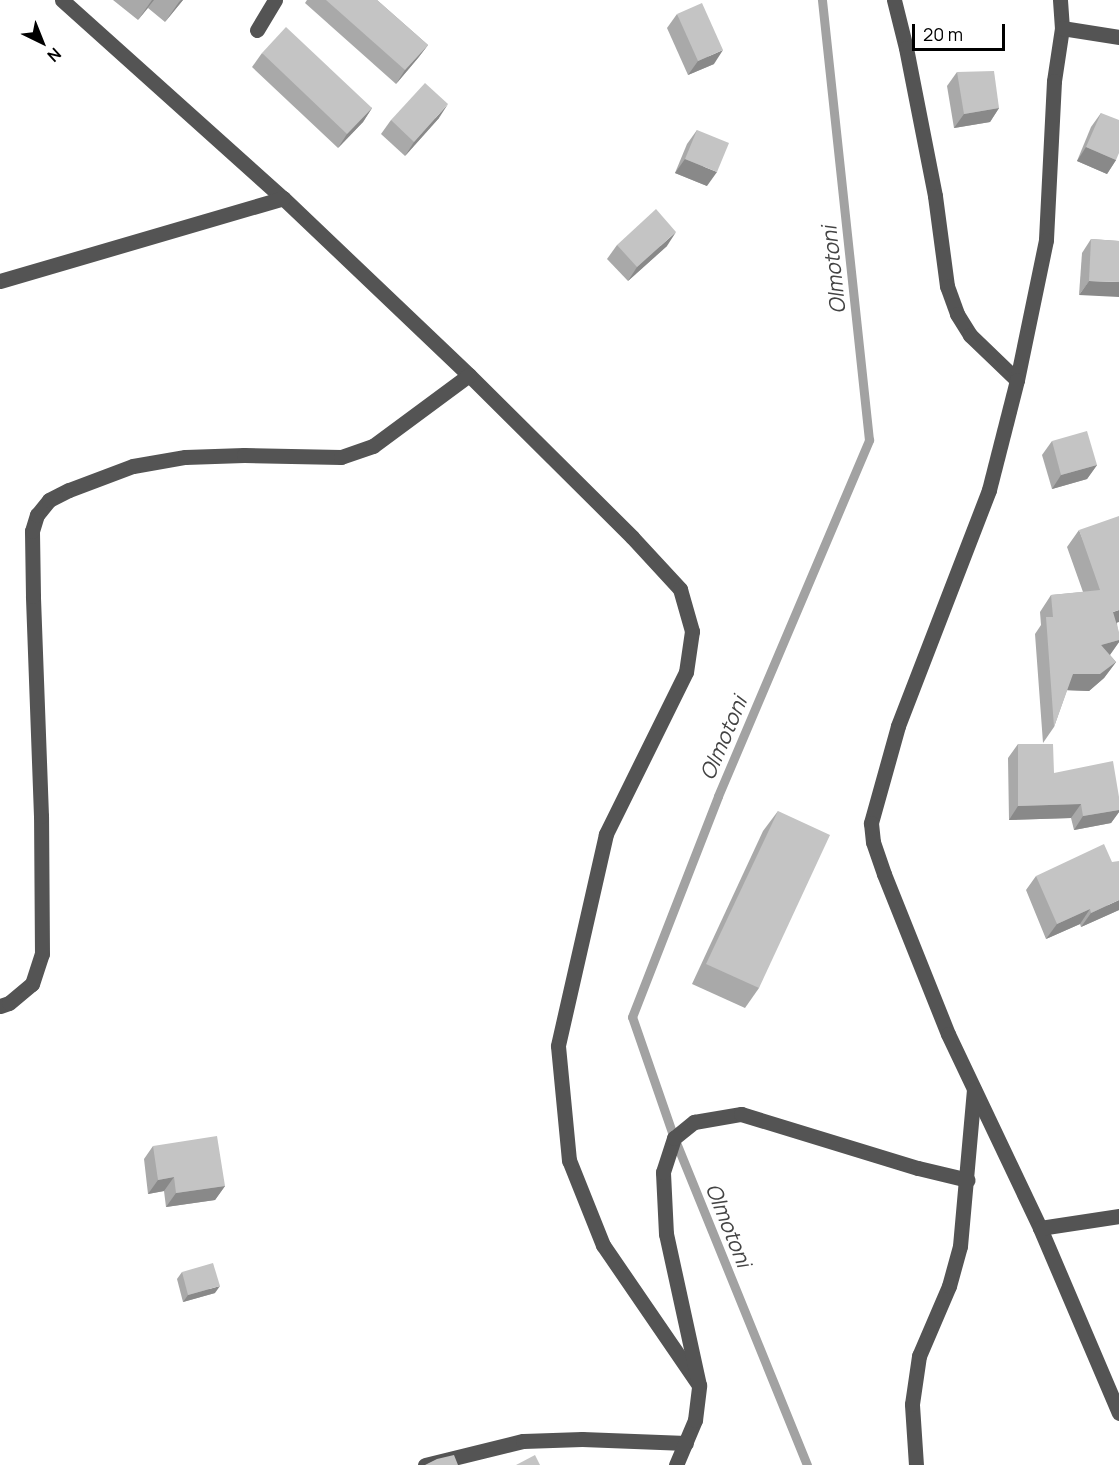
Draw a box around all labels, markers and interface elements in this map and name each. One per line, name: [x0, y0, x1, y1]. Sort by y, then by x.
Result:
north arrow: [12, 12, 72, 72]
scale bar: [915, 12, 1008, 50]
text: 20 m: [923, 22, 963, 46]
text: N: [43, 43, 66, 67]
water label: Olmotoni: [816, 225, 850, 315]
water label: Olmotoni: [694, 693, 752, 783]
water label: Olmotoni: [701, 1179, 757, 1271]

